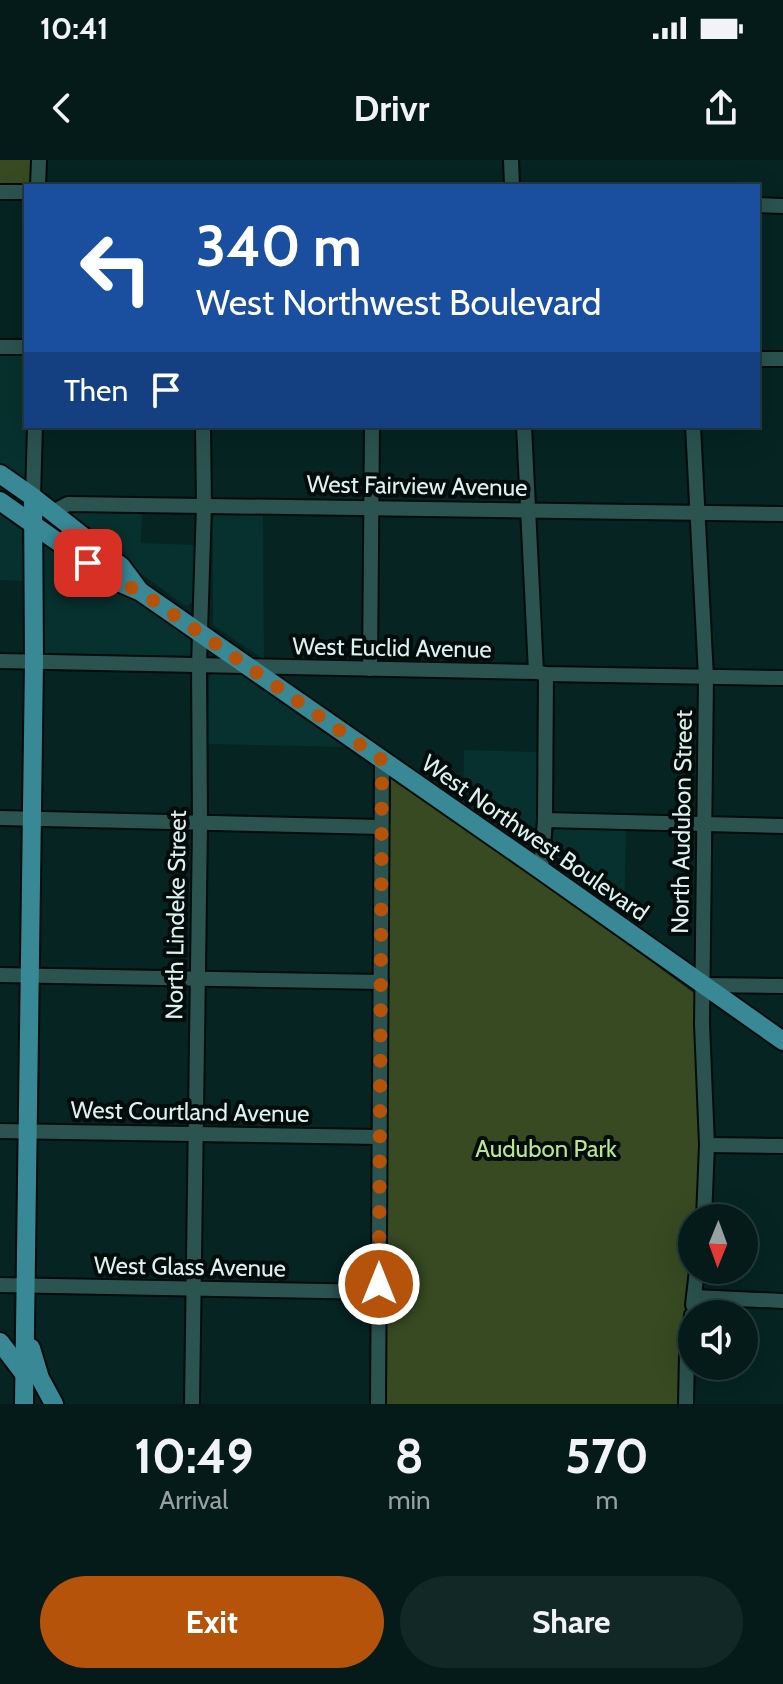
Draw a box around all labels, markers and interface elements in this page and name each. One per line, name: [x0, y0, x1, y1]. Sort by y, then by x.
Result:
text: 10:41: [40, 10, 108, 47]
icon: back: [40, 86, 84, 130]
text: Drivr: [354, 86, 429, 130]
icon: share: [699, 86, 743, 130]
text: 340 m: [196, 212, 362, 280]
icon: left: [64, 216, 168, 320]
text: West Northwest Boulevard: [196, 280, 602, 324]
icon: arrive: [144, 368, 188, 412]
text: Then: [64, 372, 128, 409]
street label: West Fairview Avenue: [306, 469, 528, 502]
pin: [54, 529, 122, 597]
icon: arrive: [66, 541, 110, 585]
street label: West Euclid Avenue: [292, 631, 492, 664]
street label: North Audubon Street: [665, 710, 698, 934]
street label: West Northwest Boulevard: [416, 748, 654, 927]
street label: North Lindeke Street: [159, 810, 192, 1020]
street label: West Courtland Avenue: [70, 1095, 310, 1128]
park label: Audubon Park: [475, 1134, 617, 1163]
north arrow: [678, 1204, 758, 1284]
map controls: [678, 1204, 758, 1380]
position arrow: [337, 1242, 421, 1326]
street label: West Glass Avenue: [94, 1250, 286, 1283]
button: sound: [678, 1300, 758, 1380]
text: 10:49: [134, 1427, 253, 1485]
text: 8: [395, 1427, 424, 1485]
text: 570: [565, 1427, 649, 1485]
text: Arrival: [159, 1484, 228, 1516]
text: min: [388, 1484, 431, 1516]
text: m: [595, 1484, 618, 1516]
button: Exit: [40, 1576, 384, 1668]
button: Share: [400, 1576, 743, 1668]

